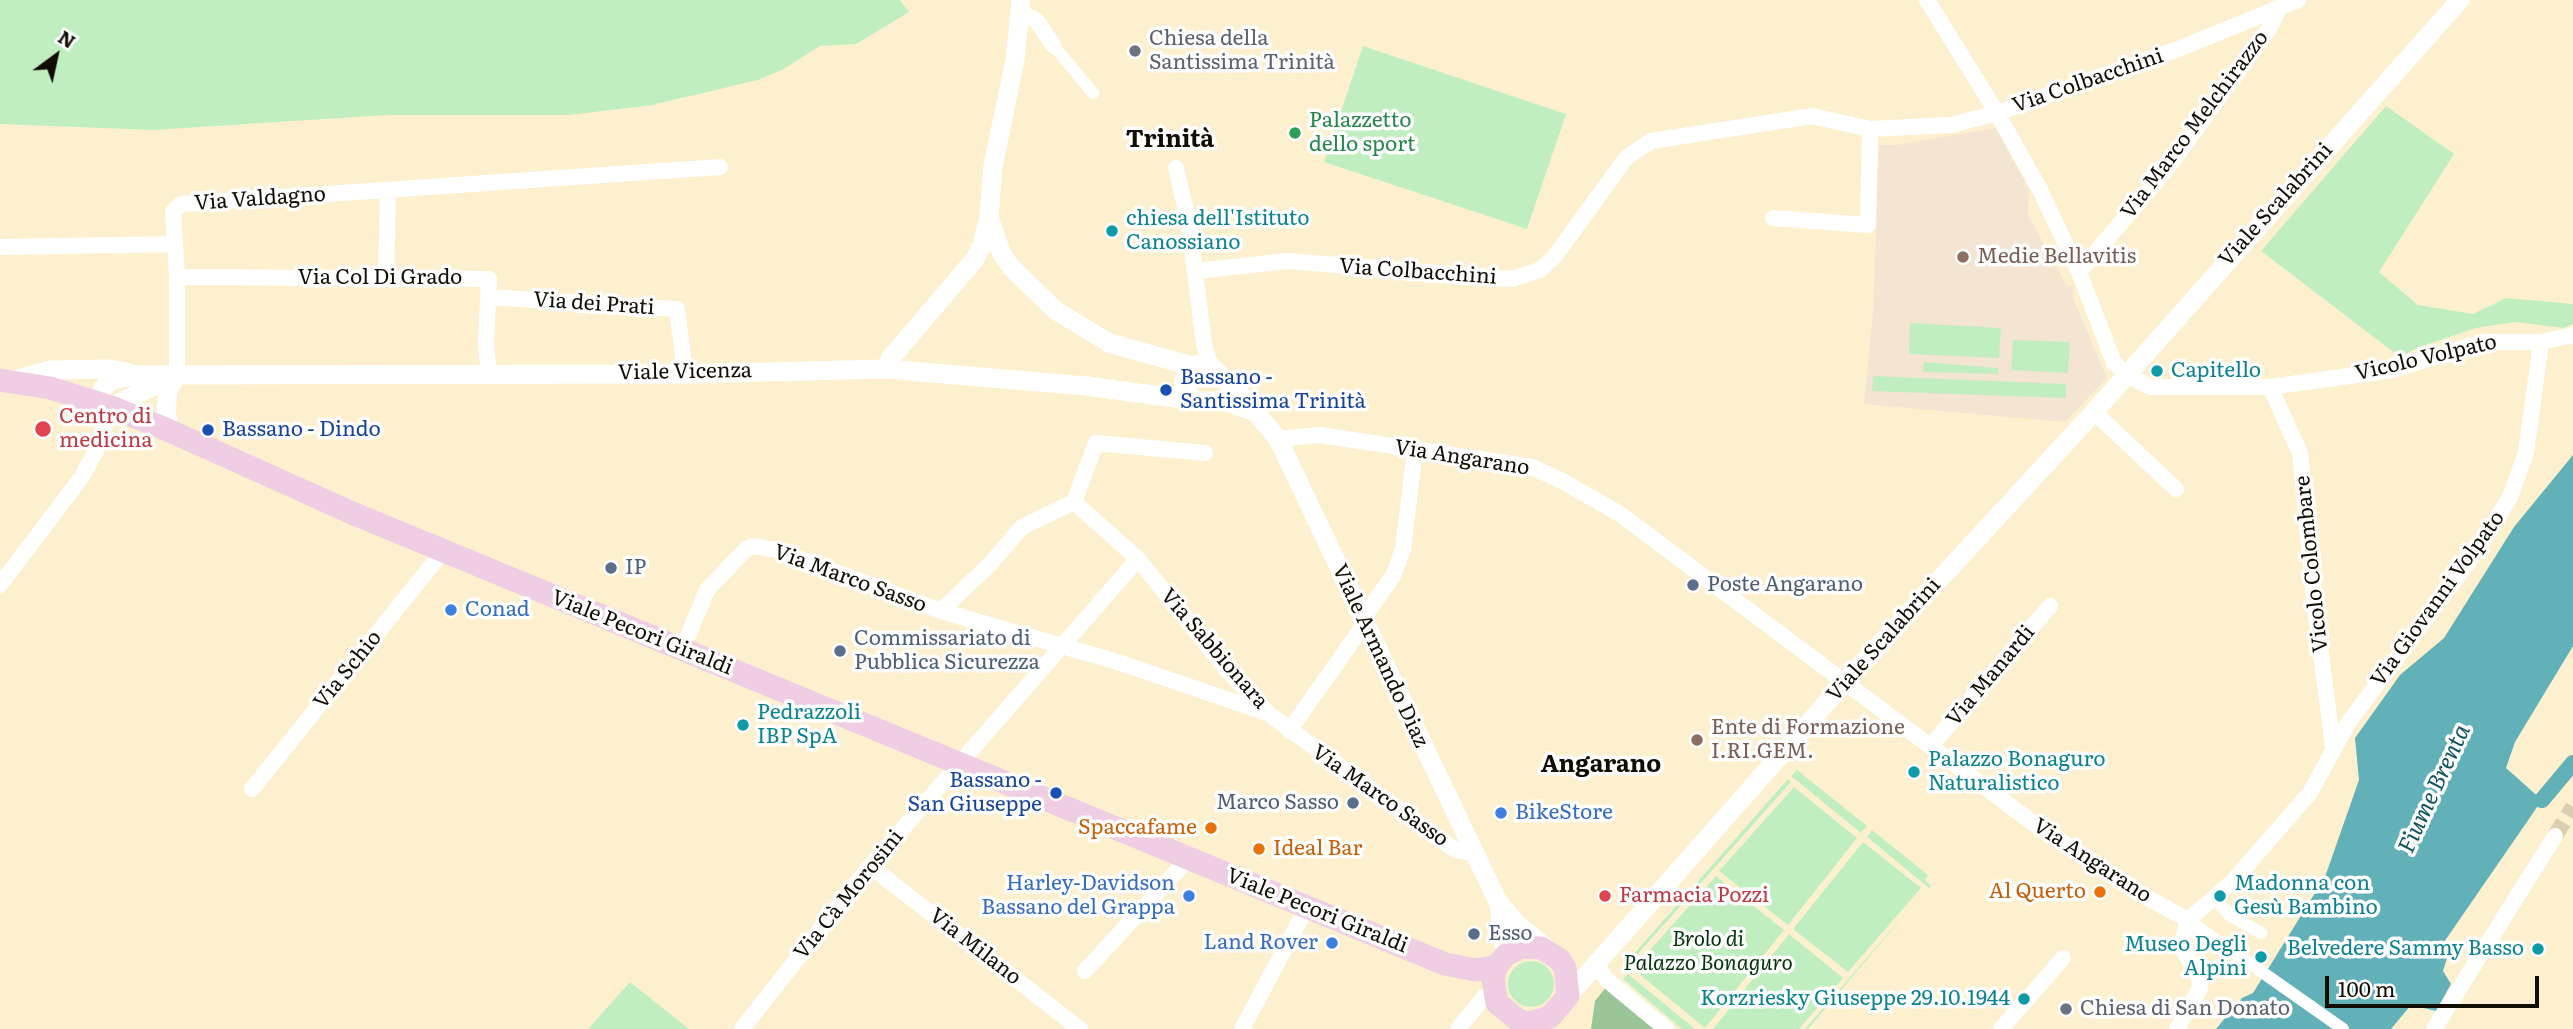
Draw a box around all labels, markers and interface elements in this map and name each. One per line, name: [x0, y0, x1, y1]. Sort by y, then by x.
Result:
north arrow: [21, 21, 91, 91]
text: N: [53, 22, 82, 54]
place label: Chiesa della Santissima Trinità: [1149, 26, 1335, 76]
street label: Via Marco Melchirazzo: [2116, 26, 2274, 224]
marker: Chiesa della Santissima Trinità: [1127, 43, 1143, 59]
street label: Via Colbacchini: [2009, 43, 2167, 119]
place label: Palazzetto dello sport: [1309, 108, 1416, 158]
marker: Palazzetto dello sport: [1287, 125, 1303, 141]
district label: Trinità: [1126, 126, 1214, 154]
street label: Viale Scalabrini: [2214, 138, 2338, 272]
street label: Via Valdagno: [193, 182, 327, 216]
place label: chiesa dell'Istituto Canossiano: [1126, 206, 1309, 256]
marker: chiesa dell'Istituto Canossiano: [1104, 223, 1120, 239]
place label: Medie Bellavitis: [1977, 244, 2136, 270]
marker: Medie Bellavitis: [1955, 249, 1971, 265]
street label: Via Colbacchini: [1338, 254, 1498, 290]
street label: Via Col Di Grado: [298, 265, 462, 291]
street label: Via dei Prati: [533, 287, 655, 321]
street label: Vicolo Volpato: [2353, 329, 2499, 387]
street label: Viale Vicenza: [618, 358, 752, 386]
place label: Capitello: [2171, 358, 2261, 384]
marker: Capitello: [2149, 363, 2165, 379]
place label: Bassano - Santissima Trinità: [1180, 365, 1366, 415]
marker: Bassano - Santissima Trinità: [1158, 382, 1174, 398]
place label: Centro di medicina: [59, 404, 153, 454]
place label: Bassano - Dindo: [222, 417, 381, 443]
marker: Centro di medicina: [33, 419, 53, 439]
marker: Bassano - Dindo: [200, 422, 216, 438]
street label: Via Angarano: [1393, 435, 1531, 481]
street label: Vicolo Colombare: [2290, 474, 2334, 654]
street label: Via Giovanni Volpato: [2366, 506, 2510, 692]
street label: Via Marco Sasso: [770, 540, 930, 618]
place label: IP: [625, 555, 646, 581]
marker: IP: [603, 560, 619, 576]
street label: Viale Armando Diaz: [1326, 560, 1434, 752]
place label: Poste Angarano: [1707, 572, 1863, 598]
street label: Viale Scalabrini: [1822, 573, 1946, 707]
marker: Poste Angarano: [1685, 577, 1701, 593]
street label: Via Sabbionara: [1155, 584, 1273, 714]
street label: Viale Pecori Giraldi: [548, 585, 736, 681]
place label: Conad: [465, 597, 530, 623]
marker: Conad: [443, 602, 459, 618]
street label: Via Manardi: [1941, 620, 2041, 732]
street label: Via Schio: [309, 626, 387, 714]
place label: Commissariato di Pubblica Sicurezza: [854, 626, 1040, 676]
marker: Commissariato di Pubblica Sicurezza: [832, 643, 848, 659]
place label: Pedrazzoli IBP SpA: [757, 700, 861, 750]
place label: Ente di Formazione I.RI.GEM.: [1711, 715, 1905, 765]
marker: Pedrazzoli IBP SpA: [735, 717, 751, 733]
water label: Fiume Brenta: [2393, 720, 2477, 858]
marker: Ente di Formazione I.RI.GEM.: [1689, 732, 1705, 748]
street label: Via Marco Sasso: [1307, 740, 1453, 852]
place label: Palazzo Bonaguro Naturalistico: [1928, 747, 2105, 797]
district label: Angarano: [1541, 751, 1661, 779]
marker: Palazzo Bonaguro Naturalistico: [1906, 764, 1922, 780]
place label: Bassano - San Giuseppe: [908, 768, 1042, 818]
marker: Bassano - San Giuseppe: [1048, 785, 1064, 801]
place label: Marco Sasso: [1216, 790, 1339, 816]
marker: Marco Sasso: [1345, 795, 1361, 811]
place label: BikeStore: [1515, 800, 1613, 826]
marker: BikeStore: [1493, 805, 1509, 821]
street label: Via Angarano: [2028, 813, 2156, 909]
place label: Spaccafame: [1078, 815, 1197, 841]
marker: Spaccafame: [1203, 820, 1219, 836]
street label: Via Cà Morosini: [789, 825, 909, 965]
place label: Ideal Bar: [1273, 836, 1362, 862]
marker: Ideal Bar: [1251, 841, 1267, 857]
street label: Viale Pecori Giraldi: [1223, 863, 1411, 959]
place label: Harley-Davidson Bassano del Grappa: [981, 871, 1175, 921]
place label: Madonna con Gesù Bambino: [2234, 871, 2378, 921]
place label: Al Querto: [1989, 879, 2086, 905]
place label: Farmacia Pozzi: [1619, 883, 1769, 909]
marker: Al Querto: [2092, 884, 2108, 900]
marker: Harley-Davidson Bassano del Grappa: [1181, 888, 1197, 904]
marker: Farmacia Pozzi: [1597, 888, 1613, 904]
marker: Madonna con Gesù Bambino: [2212, 888, 2228, 904]
street label: Via Milano: [924, 903, 1026, 991]
place label: Esso: [1488, 921, 1533, 947]
marker: Esso: [1466, 926, 1482, 942]
park label: Brolo di Palazzo Bonaguro: [1623, 927, 1793, 977]
place label: Land Rover: [1204, 930, 1318, 956]
place label: Museo Degli Alpini: [2124, 932, 2247, 982]
marker: Land Rover: [1324, 935, 1340, 951]
place label: Belvedere Sammy Basso: [2287, 936, 2524, 962]
marker: Belvedere Sammy Basso: [2530, 941, 2546, 957]
marker: Museo Degli Alpini: [2253, 949, 2269, 965]
scale bar: [2328, 962, 2542, 1006]
text: 100 m: [2338, 972, 2395, 1003]
place label: Korzriesky Giuseppe 29.10.1944: [1700, 986, 2010, 1012]
marker: Korzriesky Giuseppe 29.10.1944: [2016, 991, 2032, 1007]
place label: Chiesa di San Donato: [2080, 996, 2290, 1022]
marker: Chiesa di San Donato: [2058, 1001, 2074, 1017]

